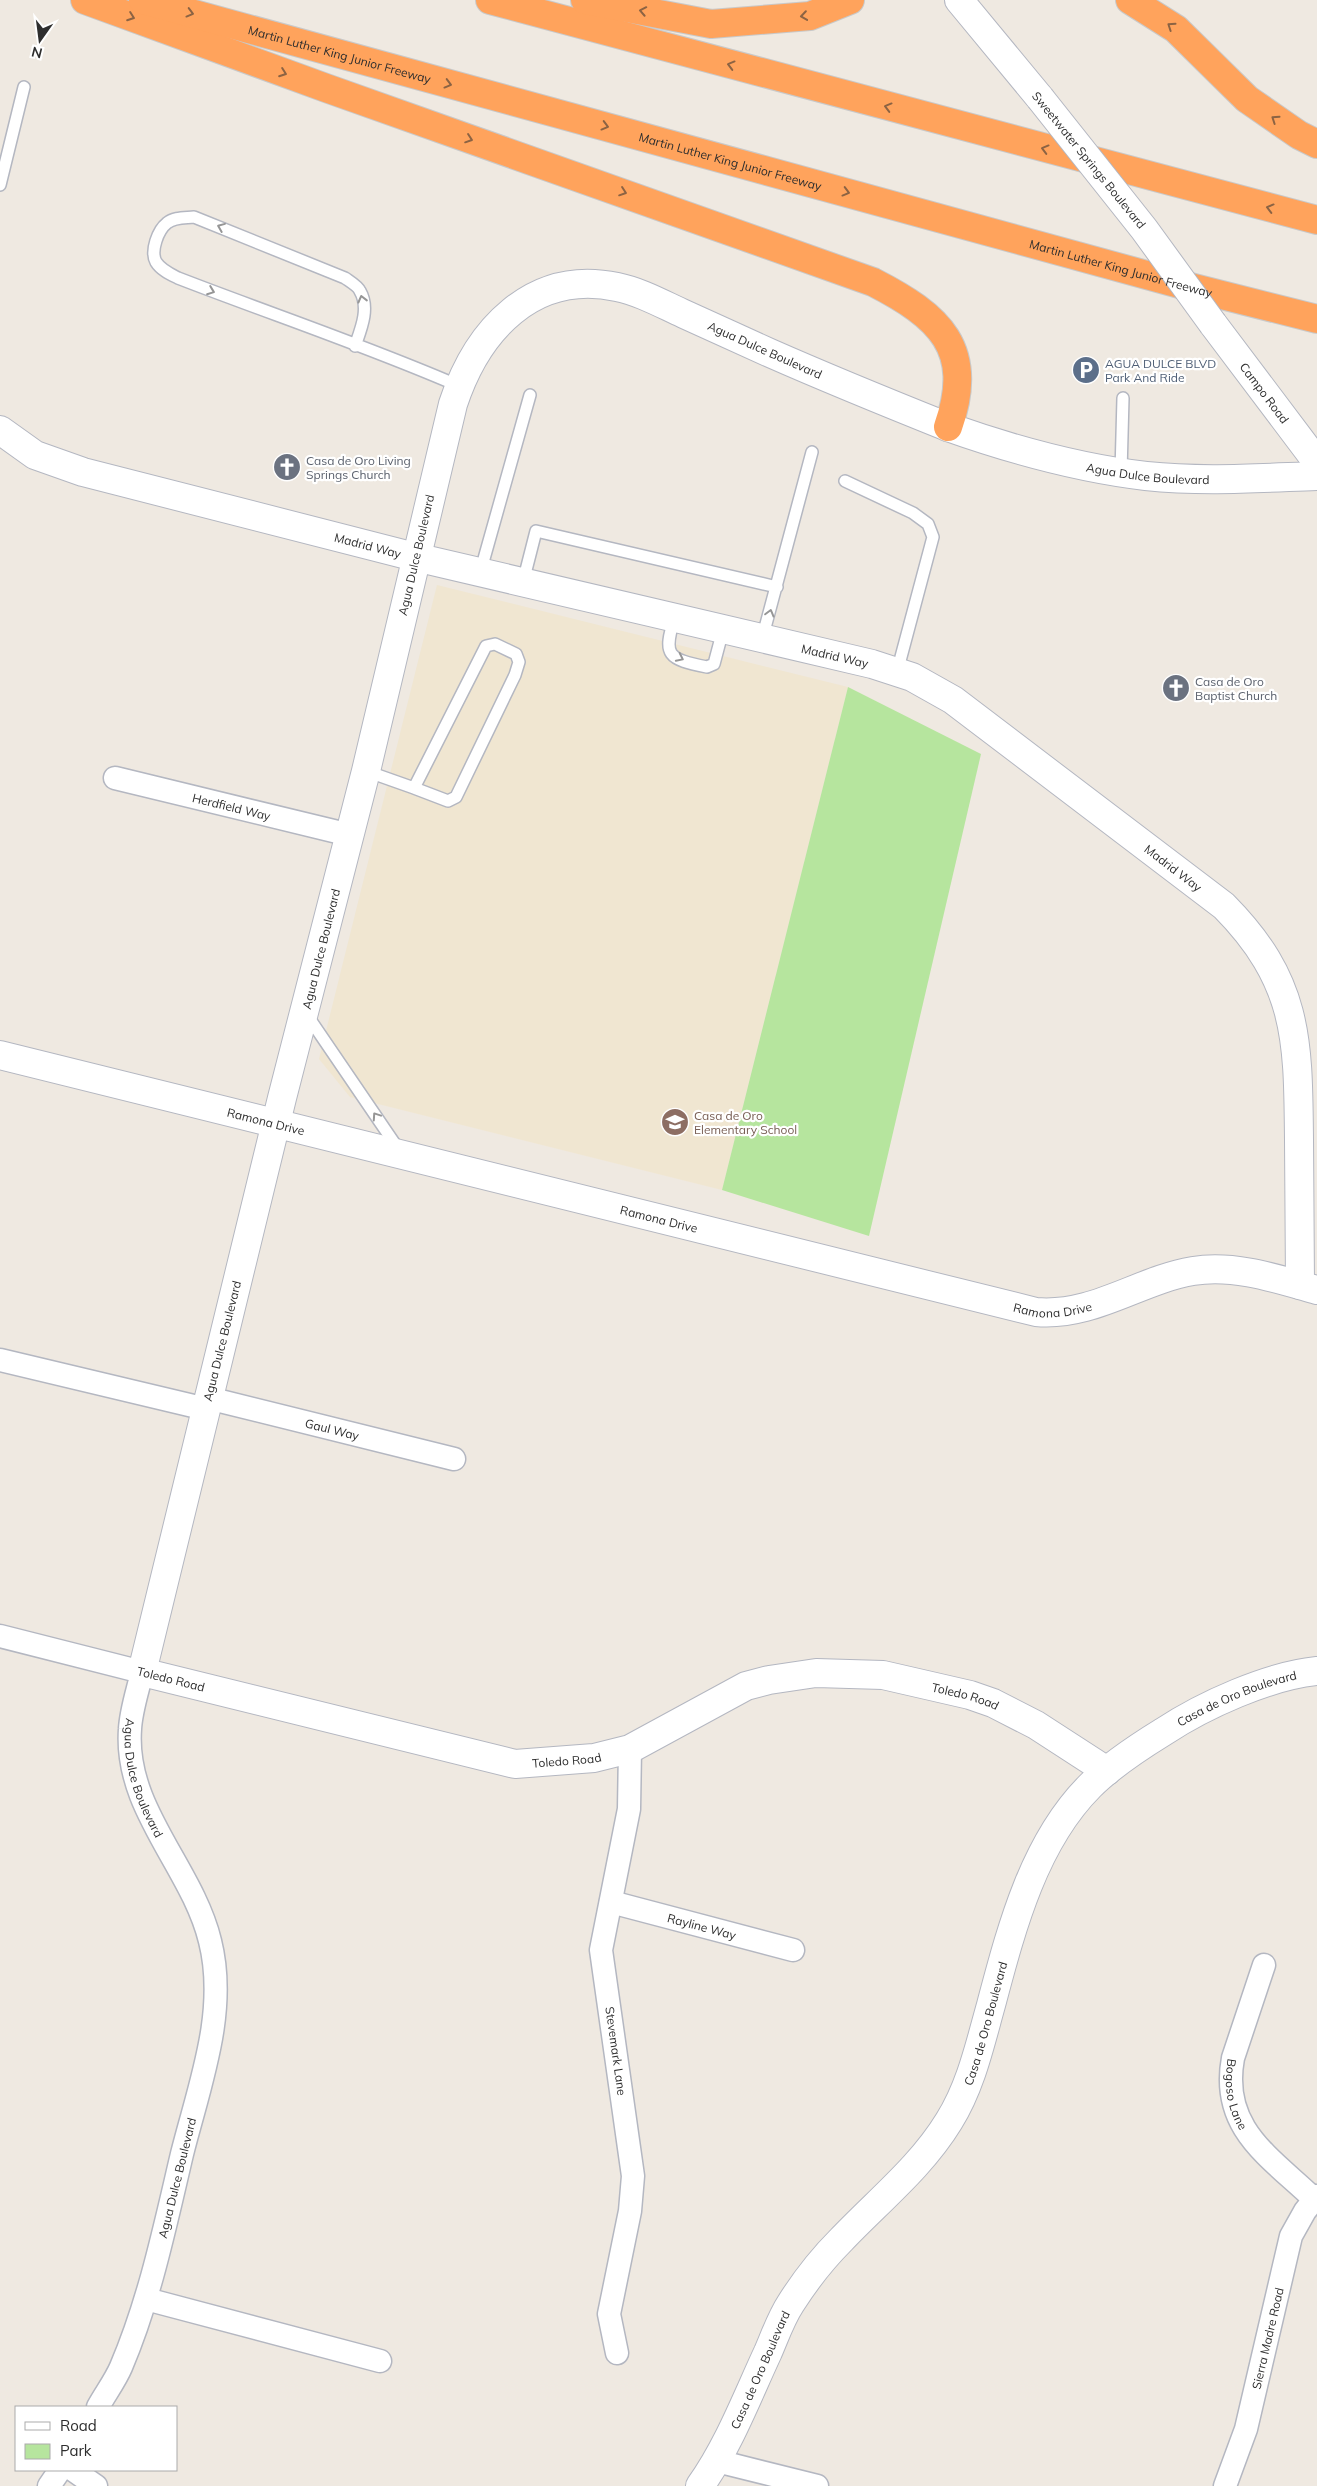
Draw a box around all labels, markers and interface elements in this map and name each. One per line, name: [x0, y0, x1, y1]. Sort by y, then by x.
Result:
one-way arrow: [186, 7, 195, 18]
one-way arrow: [639, 7, 648, 17]
one-way arrow: [800, 10, 808, 21]
one-way arrow: [126, 11, 134, 21]
north arrow: [15, 15, 65, 65]
street label: Martin Luther King Junior Freeway: [247, 22, 433, 86]
one-way arrow: [1167, 23, 1177, 32]
text: N: [30, 43, 44, 63]
one-way arrow: [727, 60, 736, 70]
one-way arrow: [278, 67, 287, 77]
one-way arrow: [444, 78, 452, 88]
street label: Sweetwater Springs Boulevard: [1029, 88, 1149, 232]
one-way arrow: [883, 102, 892, 113]
one-way arrow: [1272, 116, 1281, 125]
one-way arrow: [601, 121, 609, 131]
street label: Martin Luther King Junior Freeway: [637, 129, 824, 193]
one-way arrow: [465, 133, 473, 143]
one-way arrow: [1040, 144, 1049, 155]
one-way arrow: [618, 186, 626, 196]
one-way arrow: [842, 187, 850, 197]
one-way arrow: [1266, 203, 1274, 213]
one-way arrow: [217, 223, 226, 234]
street label: Martin Luther King Junior Freeway: [1028, 236, 1215, 300]
one-way arrow: [206, 285, 215, 295]
one-way arrow: [357, 294, 368, 303]
street label: Agua Dulce Boulevard: [705, 318, 825, 382]
parking icon: AGUA DULCE BLVD Park And Ride: [1071, 355, 1101, 385]
place label: AGUA DULCE BLVD Park And Ride: [1105, 356, 1216, 385]
street label: Campo Road: [1237, 359, 1293, 426]
church icon: Casa de Oro Living Springs Church: [272, 452, 302, 482]
place label: Casa de Oro Living Springs Church: [306, 453, 411, 482]
street label: Agua Dulce Boulevard: [1085, 459, 1209, 487]
street label: Agua Dulce Boulevard: [395, 493, 437, 617]
street label: Madrid Way: [333, 529, 403, 561]
one-way arrow: [764, 610, 774, 618]
street label: Madrid Way: [800, 640, 871, 671]
one-way arrow: [675, 652, 684, 662]
church icon: Casa de Oro Baptist Church: [1161, 673, 1191, 703]
place label: Casa de Oro Baptist Church: [1195, 674, 1277, 703]
street label: Herdfield Way: [191, 790, 273, 823]
street label: Madrid Way: [1142, 841, 1206, 895]
street label: Agua Dulce Boulevard: [299, 887, 343, 1011]
street label: Ramona Drive: [226, 1104, 306, 1138]
school or university icon: Casa de Oro Elementary School: [660, 1107, 690, 1137]
place label: Casa de Oro Elementary School: [694, 1108, 797, 1137]
one-way arrow: [373, 1112, 382, 1121]
street label: Ramona Drive: [619, 1202, 699, 1235]
street label: Agua Dulce Boulevard: [200, 1279, 244, 1403]
street label: Ramona Drive: [1012, 1298, 1094, 1320]
street label: Gaul Way: [304, 1415, 361, 1443]
street label: Toledo Road: [136, 1663, 206, 1695]
street label: Casa de Oro Boulevard: [1174, 1667, 1298, 1729]
street label: Toledo Road: [931, 1679, 1002, 1712]
street label: Agua Dulce Boulevard: [122, 1718, 167, 1840]
street label: Toledo Road: [532, 1749, 603, 1770]
street label: Rayline Way: [666, 1910, 738, 1942]
street label: Casa de Oro Boulevard: [960, 1960, 1010, 2087]
street label: Stevemark Lane: [602, 2006, 630, 2096]
street label: Bogoso Lane: [1223, 2058, 1251, 2132]
street label: Agua Dulce Boulevard: [155, 2116, 199, 2240]
street label: Sierra Madre Road: [1248, 2286, 1286, 2391]
street label: Casa de Oro Boulevard: [727, 2308, 793, 2431]
legend: [15, 2406, 178, 2471]
text: Road: [60, 2416, 97, 2435]
text: Park: [60, 2441, 92, 2460]

